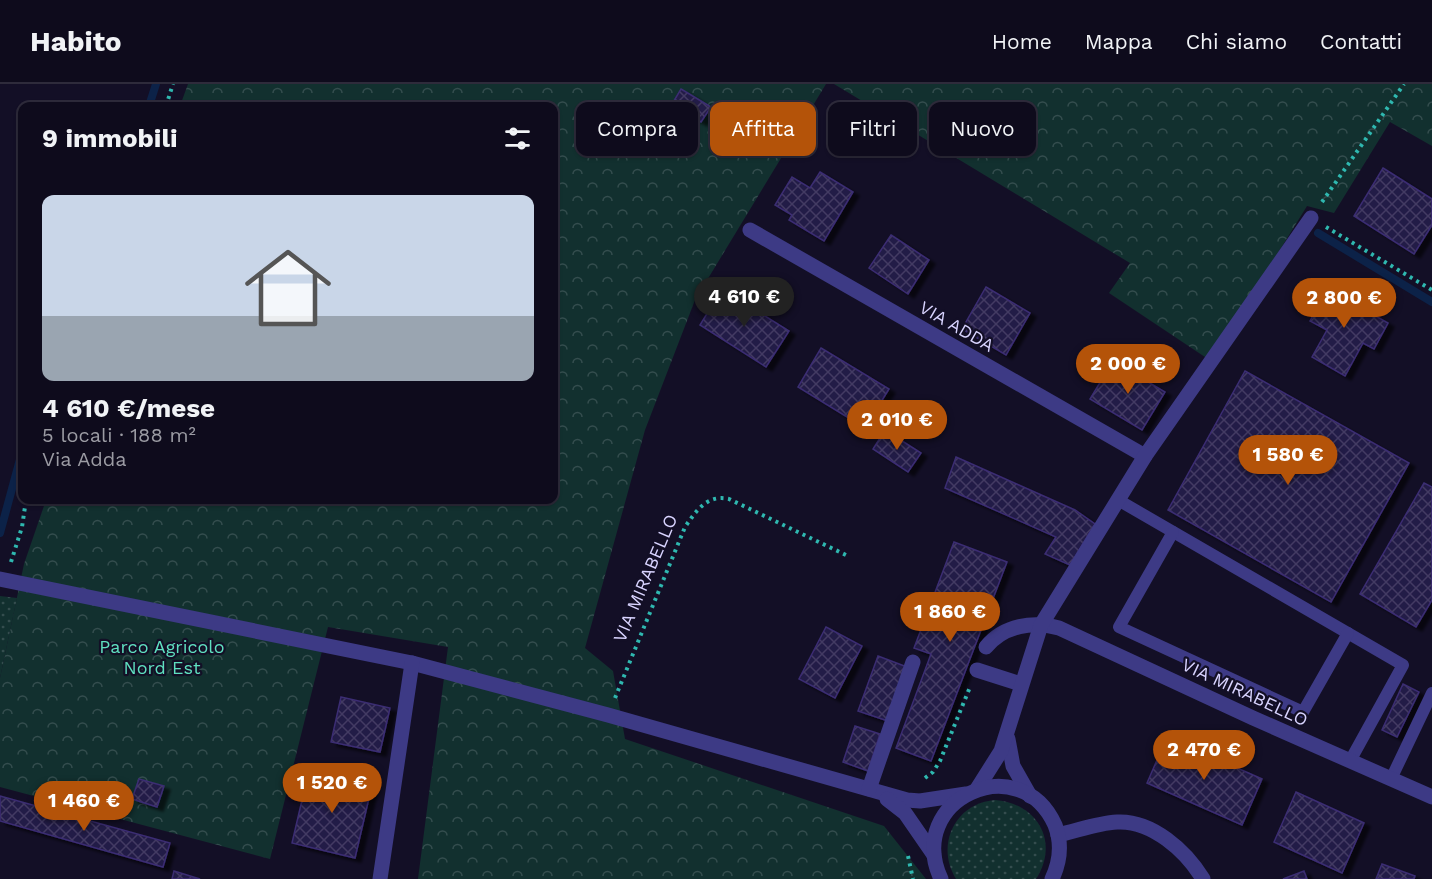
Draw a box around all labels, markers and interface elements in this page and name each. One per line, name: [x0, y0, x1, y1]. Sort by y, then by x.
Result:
text: Habito: [30, 25, 122, 58]
text: Home: [992, 29, 1052, 54]
text: Mappa: [1085, 29, 1153, 54]
text: Chi siamo: [1186, 29, 1287, 54]
text: Contatti: [1320, 29, 1402, 54]
chip: Compra: [576, 102, 698, 156]
chip: Affitta: [710, 102, 816, 156]
chip: Filtri: [828, 102, 917, 156]
chip: Nuovo: [929, 102, 1036, 156]
icon: filters: [501, 122, 534, 155]
text: 9 immobili: [42, 123, 177, 153]
icon: home: [234, 234, 342, 342]
pin: 4 610 €: [689, 277, 799, 328]
pin: 2 800 €: [1289, 278, 1399, 329]
text: 4 610 €: [708, 284, 780, 308]
text: 2 800 €: [1306, 285, 1382, 309]
street label: VIA ADDA: [916, 296, 998, 356]
pin: 2 000 €: [1073, 344, 1183, 395]
text: 2 000 €: [1090, 351, 1166, 375]
text: 4 610 €/mese: [42, 393, 215, 423]
pin: 2 010 €: [842, 400, 952, 451]
text: 2 010 €: [861, 407, 933, 431]
text: 5 locali · 188 m²: [42, 423, 196, 447]
pin: 1 580 €: [1233, 435, 1343, 486]
text: 1 580 €: [1252, 442, 1324, 466]
text: Via Adda: [42, 447, 127, 471]
street label: VIA MIRABELLO: [609, 511, 681, 645]
pin: 1 860 €: [895, 592, 1005, 643]
text: 1 860 €: [914, 599, 986, 623]
park label: Parco Agricolo Nord Est: [99, 636, 225, 678]
street label: VIA MIRABELLO: [1179, 654, 1311, 730]
pin: 2 470 €: [1149, 730, 1259, 781]
text: 2 470 €: [1167, 737, 1241, 761]
pin: 1 520 €: [277, 763, 387, 814]
text: 1 520 €: [297, 770, 367, 794]
pin: 1 460 €: [29, 781, 139, 832]
text: 1 460 €: [48, 788, 120, 812]

